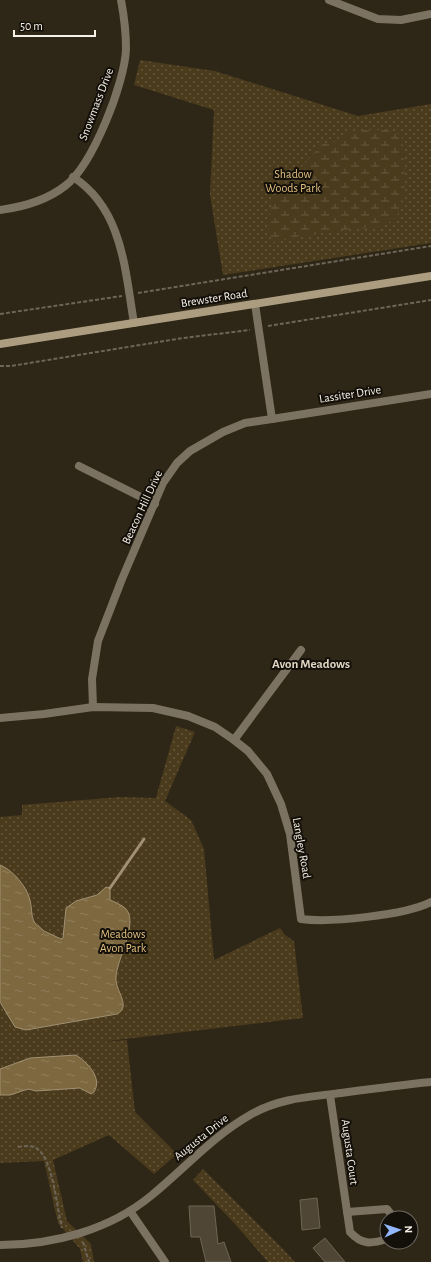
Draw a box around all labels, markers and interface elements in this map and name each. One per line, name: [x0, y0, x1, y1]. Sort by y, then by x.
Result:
scale bar: [14, 12, 95, 38]
text: 50 m: [20, 20, 43, 32]
street label: Snowmass Drive: [77, 66, 115, 142]
park label: Shadow Woods Park: [265, 168, 321, 194]
street label: Brewster Road: [180, 287, 248, 309]
street label: Lassiter Drive: [318, 383, 382, 405]
street label: Beacon Hill Drive: [120, 468, 164, 546]
district label: Avon Meadows: [272, 658, 350, 671]
street label: Langley Road: [290, 816, 313, 880]
park label: Meadows Avon Park: [100, 928, 147, 954]
street label: Augusta Drive: [172, 1112, 230, 1162]
street label: Augusta Court: [339, 1118, 361, 1186]
north arrow: [379, 1210, 419, 1250]
text: N: [403, 1225, 414, 1234]

